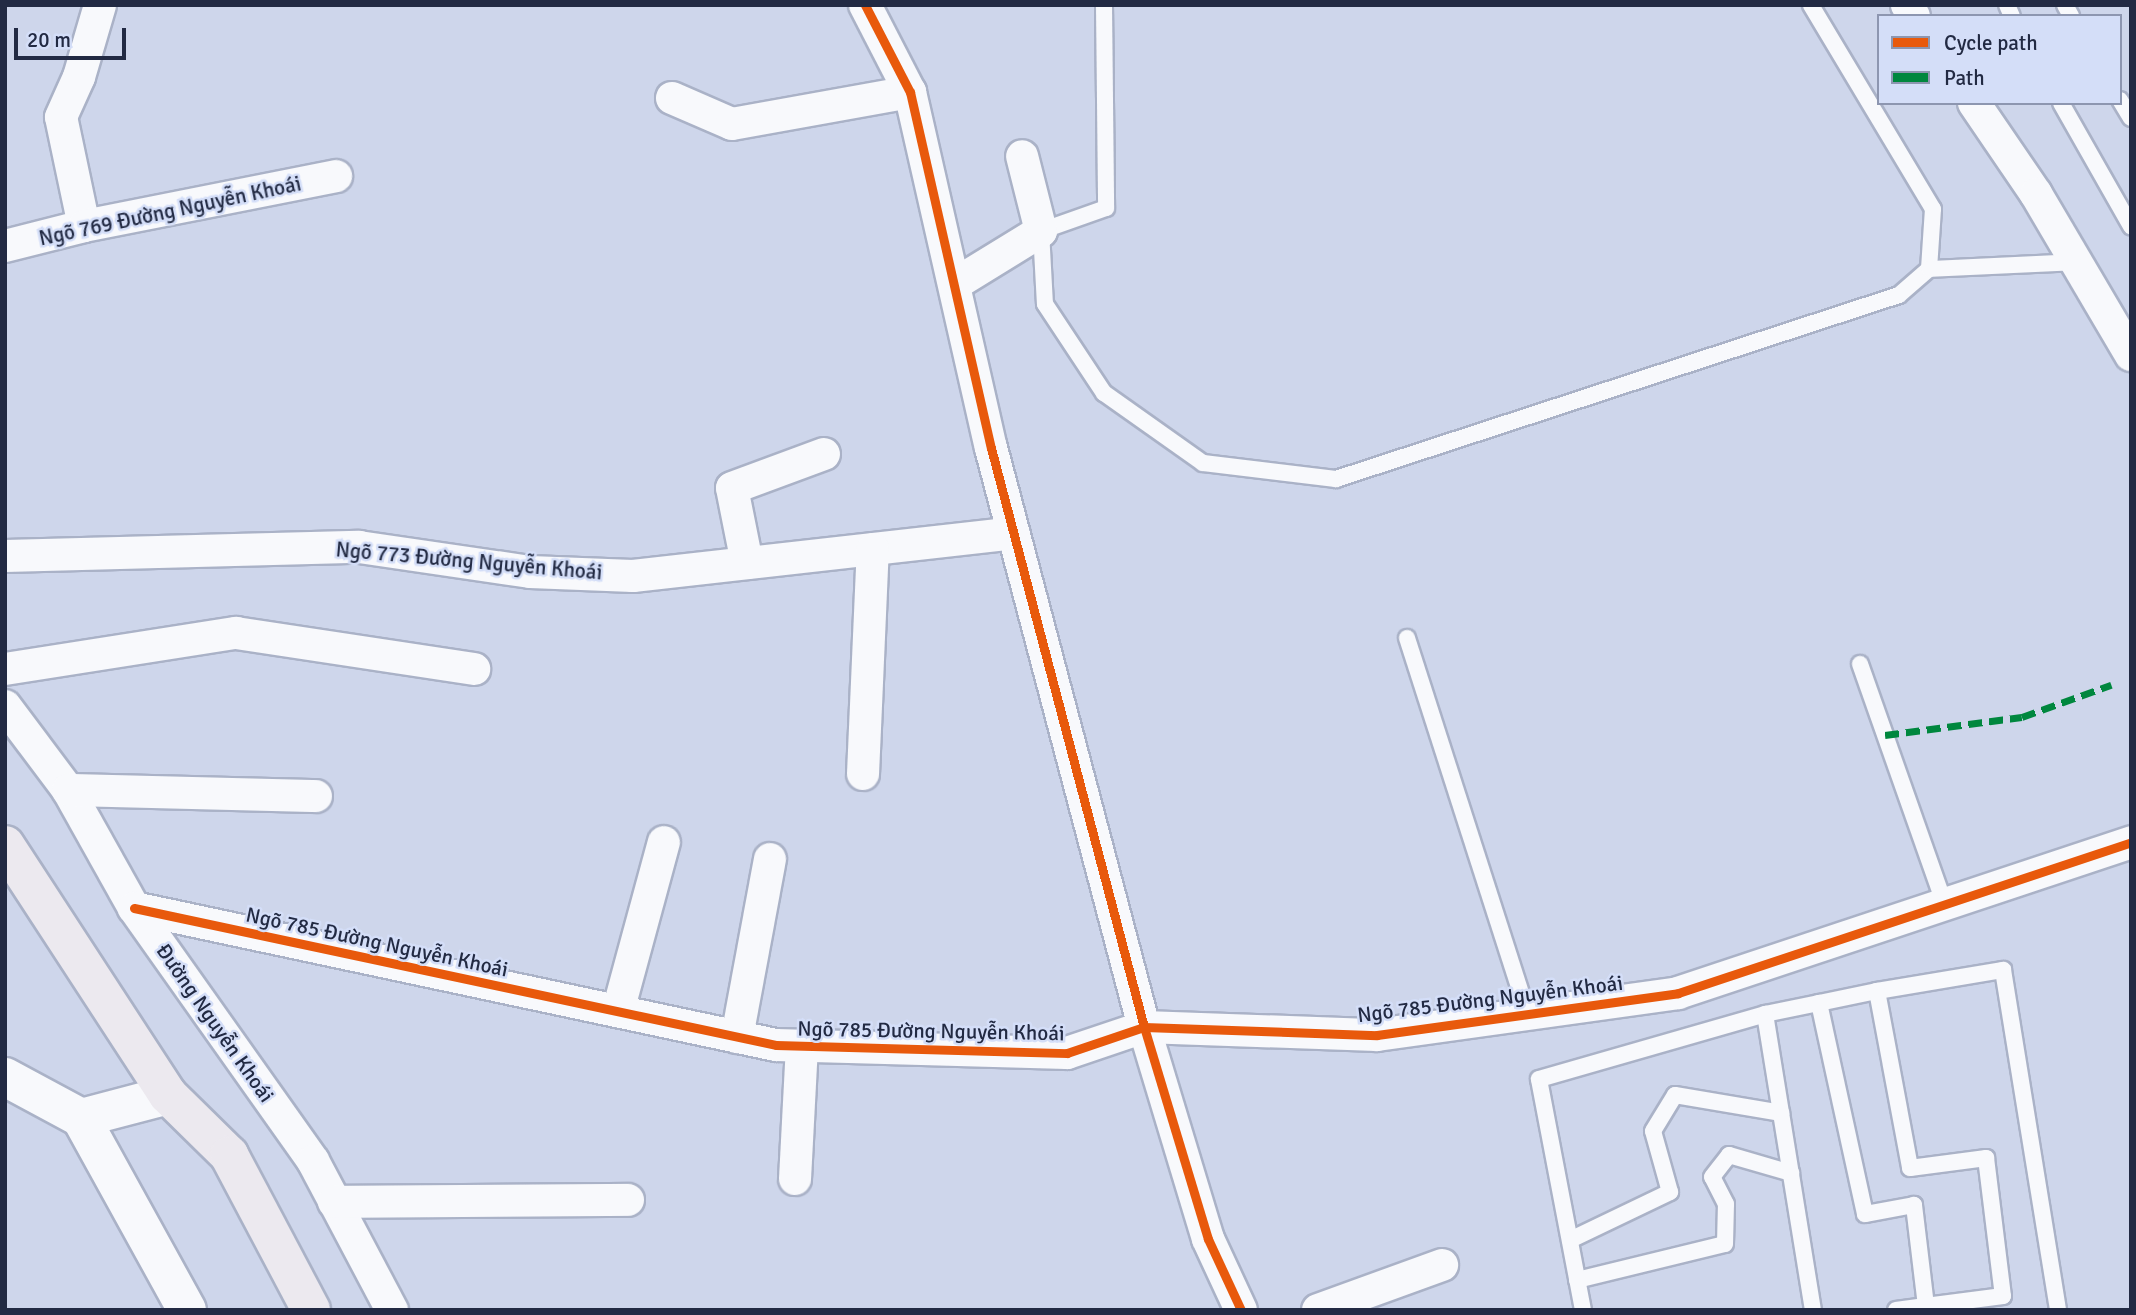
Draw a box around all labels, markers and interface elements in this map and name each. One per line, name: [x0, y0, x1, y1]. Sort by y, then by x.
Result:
scale bar: [18, 14, 130, 58]
legend: [1877, 14, 2122, 105]
text: 20 m: [27, 27, 71, 53]
text: Cycle path: [1944, 30, 2038, 56]
text: Path: [1944, 65, 1985, 91]
street label: Ngõ 769 Đường Nguyễn Khoái: [37, 171, 303, 251]
street label: Ngõ 773 Đường Nguyễn Khoái: [335, 537, 603, 585]
street label: Ngõ 785 Đường Nguyễn Khoái: [244, 902, 510, 982]
street label: Đường Nguyễn Khoái: [151, 939, 279, 1107]
street label: Ngõ 785 Đường Nguyễn Khoái: [1356, 970, 1624, 1028]
street label: Ngõ 785 Đường Nguyễn Khoái: [797, 1016, 1065, 1046]

